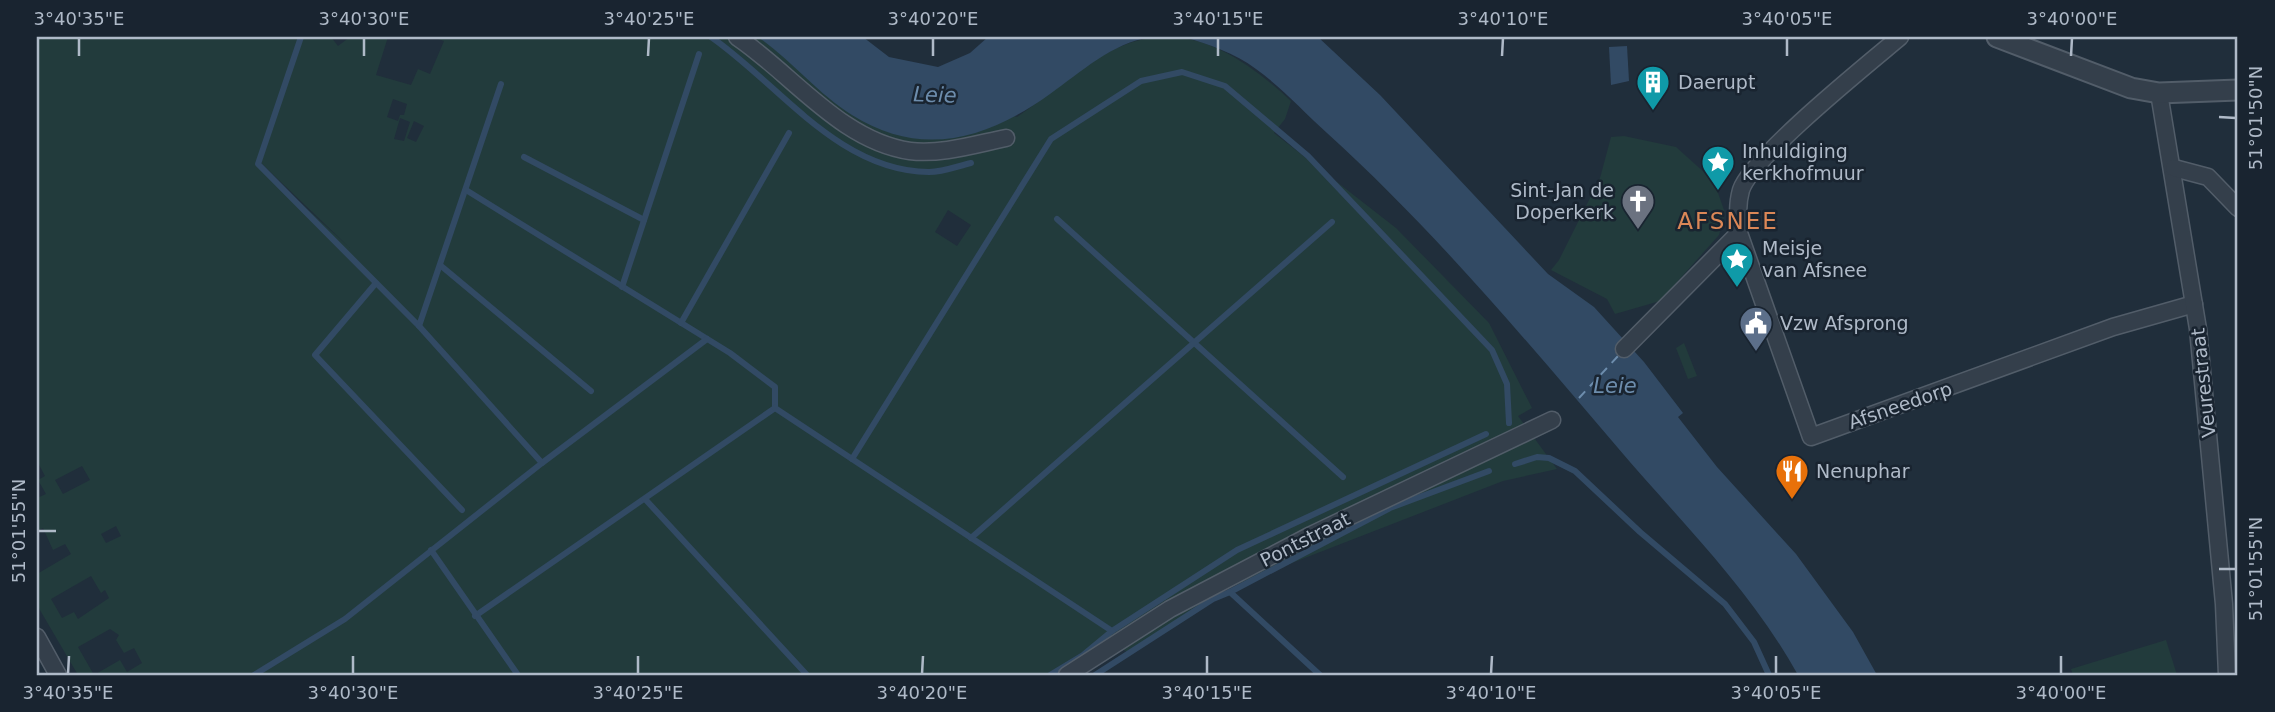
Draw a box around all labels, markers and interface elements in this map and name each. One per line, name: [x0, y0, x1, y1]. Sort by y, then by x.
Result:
text: 3°40'35"E: [34, 8, 124, 29]
text: 3°40'30"E: [319, 8, 409, 29]
text: 3°40'25"E: [604, 8, 694, 29]
text: 3°40'20"E: [888, 8, 978, 29]
text: 3°40'15"E: [1173, 8, 1263, 29]
text: 3°40'10"E: [1458, 8, 1548, 29]
text: 3°40'05"E: [1742, 8, 1832, 29]
text: 3°40'00"E: [2027, 8, 2117, 29]
building icon: Daerupt: [1634, 63, 1672, 112]
text: 51°01'50"N: [2245, 66, 2266, 170]
place label: Daerupt: [1678, 71, 1755, 93]
water label: Leie: [913, 82, 957, 108]
place label: Inhuldiging kerkhofmuur: [1742, 140, 1864, 184]
place icon: Inhuldiging kerkhofmuur: [1699, 143, 1737, 192]
place label: Sint-Jan de Doperkerk: [1510, 179, 1614, 223]
church icon: Sint-Jan de Doperkerk: [1619, 182, 1657, 231]
district label: AFSNEE: [1677, 208, 1779, 234]
place label: Meisje van Afsnee: [1762, 237, 1867, 281]
place icon: Meisje van Afsnee: [1718, 240, 1756, 289]
public building icon: Vzw Afsprong: [1737, 304, 1775, 353]
place label: Vzw Afsprong: [1780, 312, 1909, 334]
street label: Veurestraat: [2186, 327, 2220, 439]
water label: Leie: [1593, 374, 1637, 398]
street label: Afsneedorp: [1845, 377, 1955, 433]
restaurant icon: Nenuphar: [1773, 452, 1811, 501]
place label: Nenuphar: [1816, 460, 1910, 482]
text: 51°01'55"N: [8, 479, 29, 583]
street label: Pontstraat: [1256, 507, 1354, 571]
text: 51°01'55"N: [2245, 517, 2266, 621]
text: 3°40'35"E: [23, 682, 113, 703]
text: 3°40'30"E: [308, 682, 398, 703]
text: 3°40'25"E: [593, 682, 683, 703]
text: 3°40'20"E: [877, 682, 967, 703]
text: 3°40'15"E: [1162, 682, 1252, 703]
text: 3°40'10"E: [1446, 682, 1536, 703]
text: 3°40'05"E: [1731, 682, 1821, 703]
text: 3°40'00"E: [2016, 682, 2106, 703]

